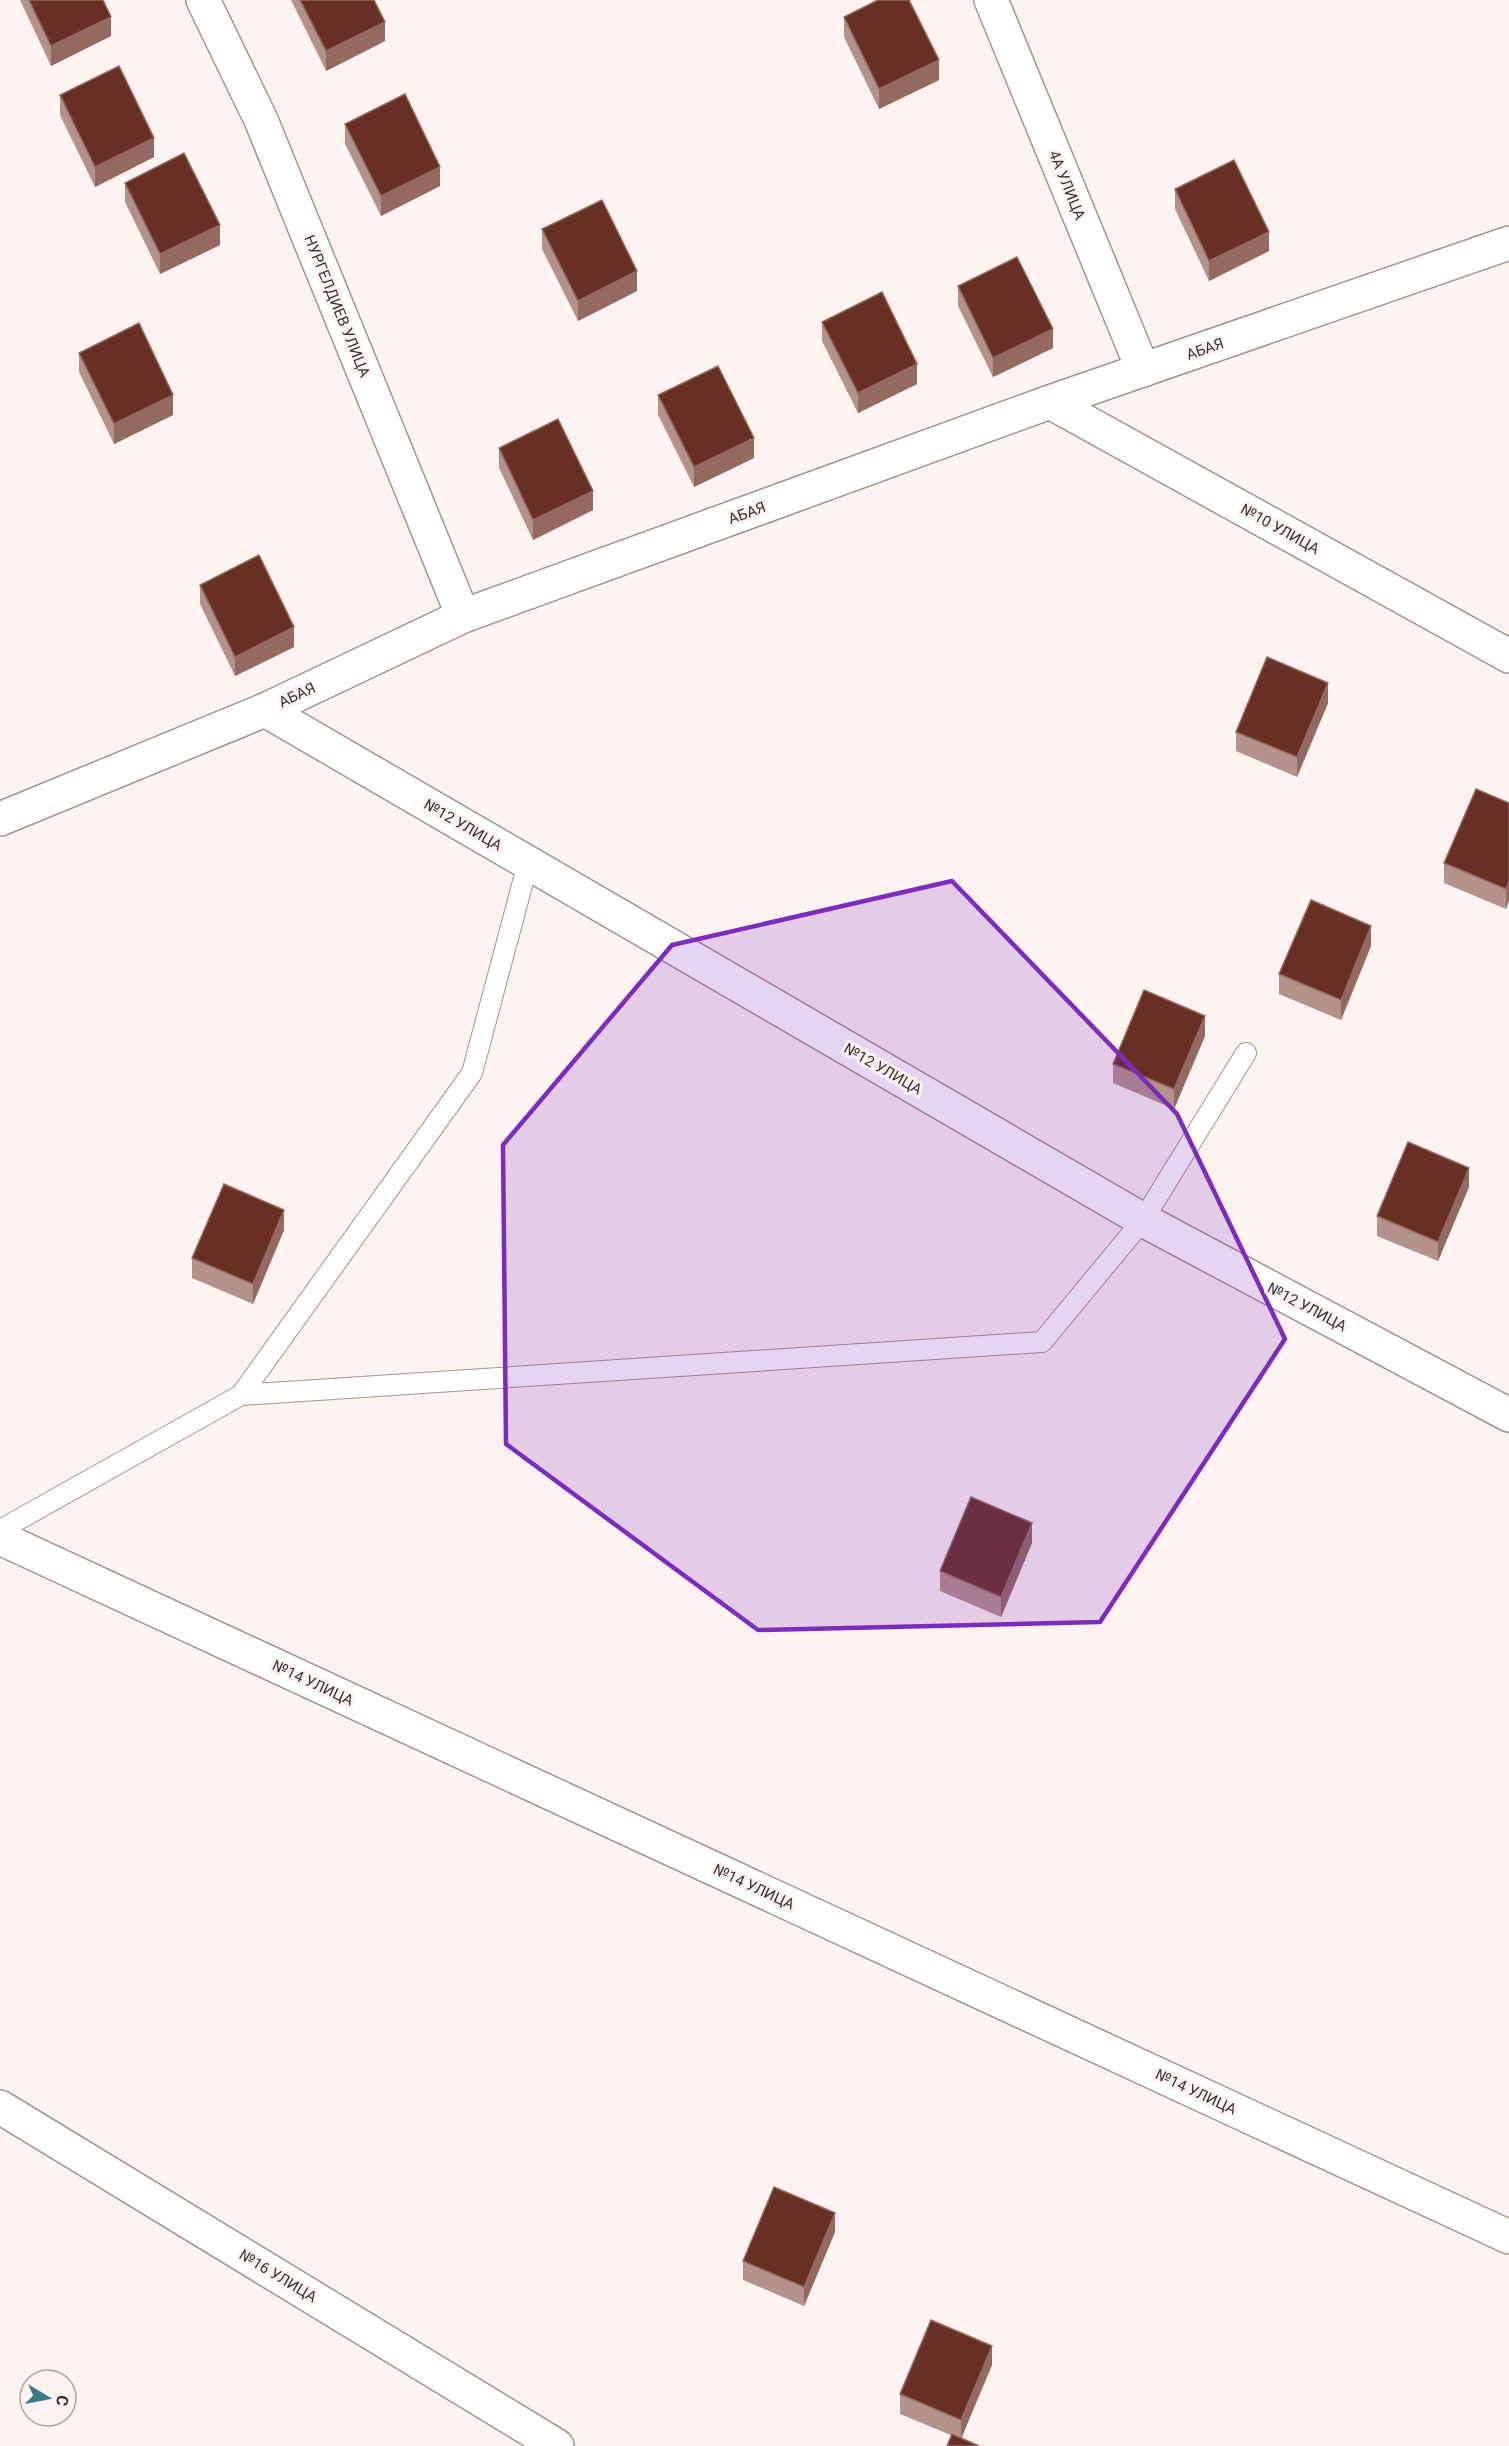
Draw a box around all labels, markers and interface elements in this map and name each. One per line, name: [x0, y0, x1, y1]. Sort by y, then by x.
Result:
street label: 4А УЛИЦА: [1045, 148, 1089, 222]
street label: НУРГЕЛДИЕВ УЛИЦА: [300, 232, 374, 380]
street label: АБАЯ: [1184, 334, 1226, 364]
street label: АБАЯ: [726, 498, 768, 528]
street label: №10 УЛИЦА: [1237, 500, 1323, 558]
street label: АБАЯ: [276, 679, 318, 711]
street label: №12 УЛИЦА: [421, 795, 505, 855]
street label: №12 УЛИЦА: [841, 1039, 925, 1099]
street label: №12 УЛИЦА: [1264, 1279, 1350, 1336]
street label: №14 УЛИЦА: [270, 1656, 357, 1710]
street label: №14 УЛИЦА: [711, 1860, 798, 1914]
street label: №14 УЛИЦА: [1153, 2065, 1240, 2119]
street label: №16 УЛИЦА: [236, 2246, 320, 2306]
north arrow: [18, 2368, 78, 2428]
text: С: [52, 2394, 73, 2407]

